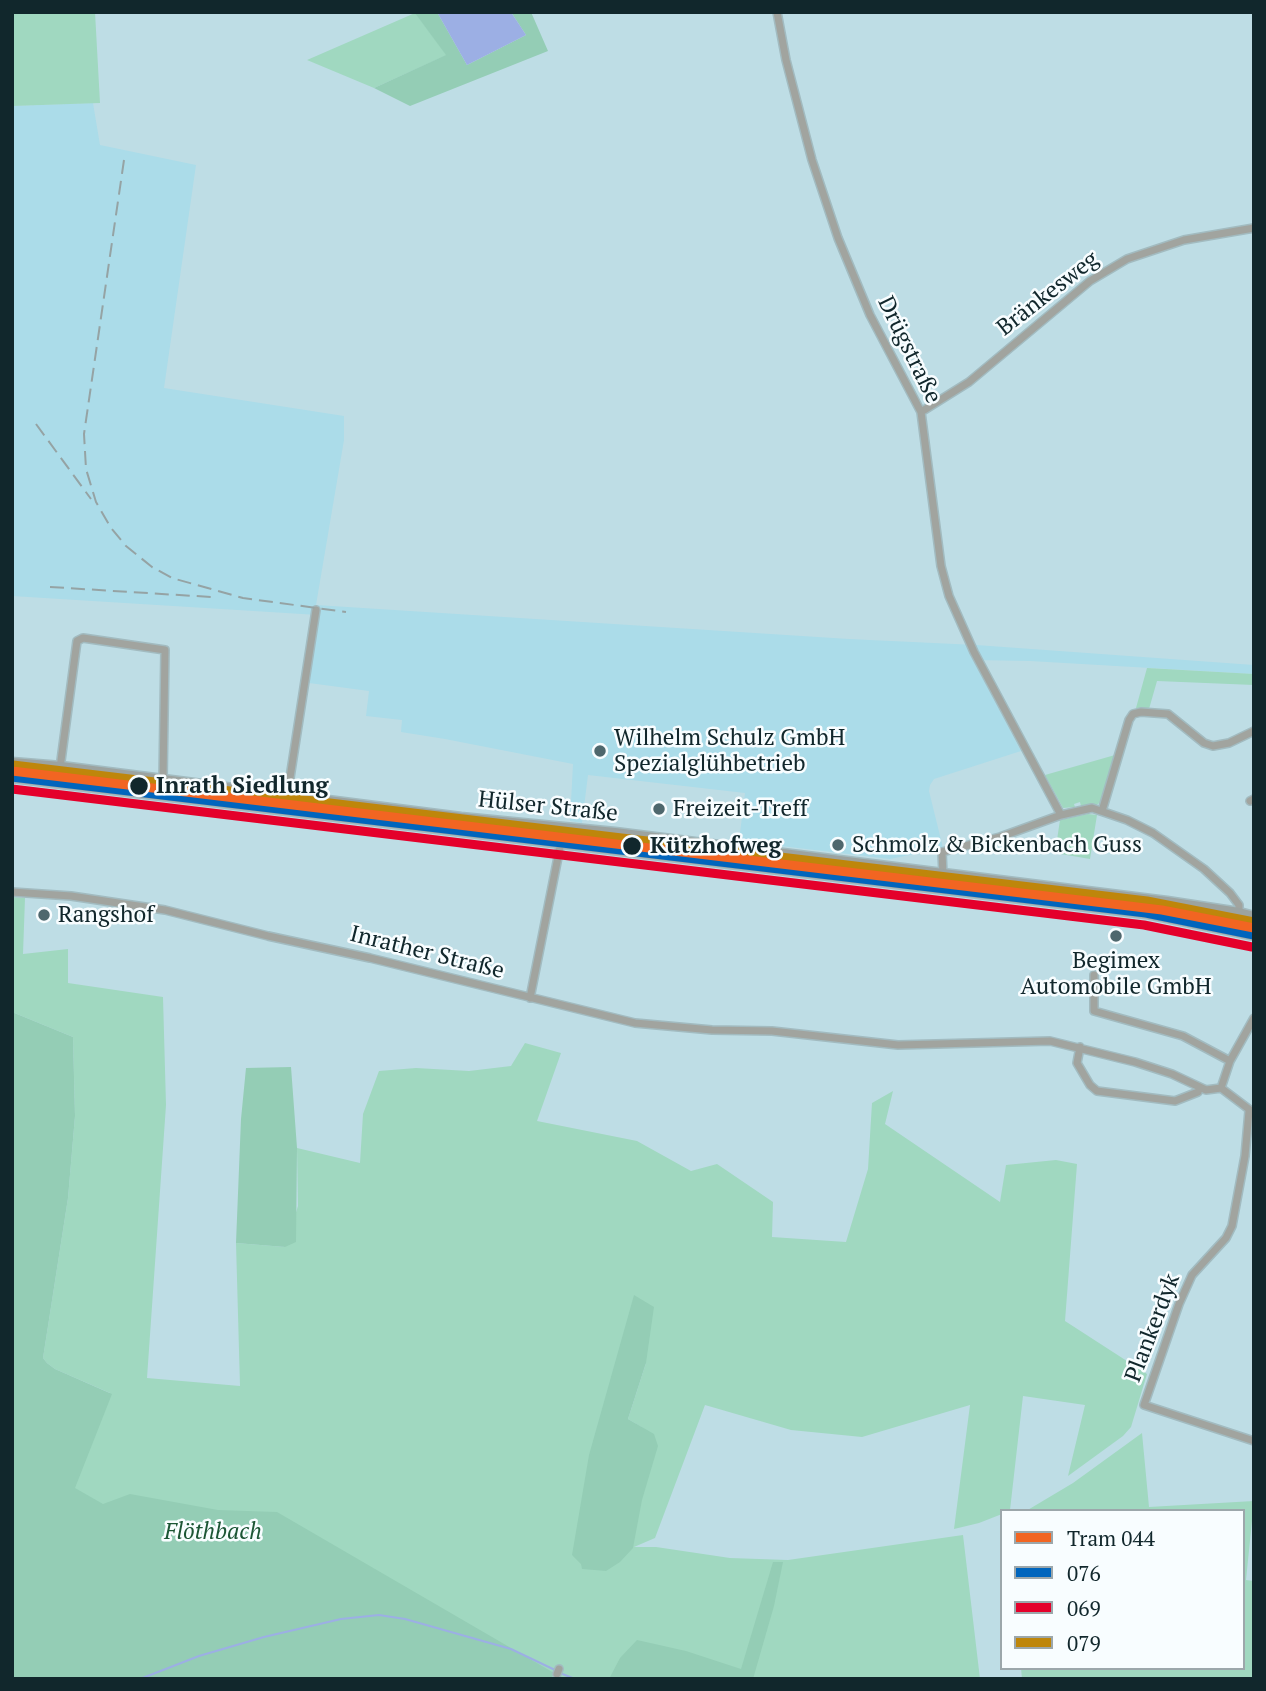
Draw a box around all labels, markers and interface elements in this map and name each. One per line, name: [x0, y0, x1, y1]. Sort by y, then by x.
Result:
street label: Bränkesweg: [992, 246, 1104, 342]
street label: Drügstraße: [871, 292, 947, 408]
place label: Wilhelm Schulz GmbH Spezialglühbetrieb: [614, 724, 845, 778]
marker: Wilhelm Schulz GmbH Spezialglühbetrieb: [592, 743, 608, 759]
place label: Inrath Siedlung: [156, 772, 329, 800]
marker: Inrath Siedlung: [128, 775, 150, 797]
street label: Hülser Straße: [477, 786, 619, 828]
place label: Freizeit-Treff: [673, 795, 808, 823]
marker: Freizeit-Treff: [651, 801, 667, 817]
place label: Schmolz & Bickenbach Guss: [852, 831, 1142, 859]
place label: Kützhofweg: [650, 832, 782, 860]
marker: Kützhofweg: [621, 835, 643, 857]
marker: Schmolz & Bickenbach Guss: [830, 837, 846, 853]
place label: Rangshof: [58, 901, 154, 929]
marker: Rangshof: [36, 907, 52, 923]
street label: Inrather Straße: [347, 921, 507, 985]
marker: Begimex Automobile GmbH: [1108, 928, 1124, 944]
place label: Begimex Automobile GmbH: [1020, 947, 1212, 1001]
street label: Plankerdyk: [1120, 1270, 1186, 1386]
legend: [1000, 1509, 1245, 1670]
park label: Flöthbach: [164, 1518, 262, 1546]
text: Tram 044: [1067, 1524, 1155, 1552]
text: 076: [1067, 1559, 1101, 1587]
text: 069: [1067, 1594, 1101, 1622]
text: 079: [1067, 1629, 1101, 1657]

